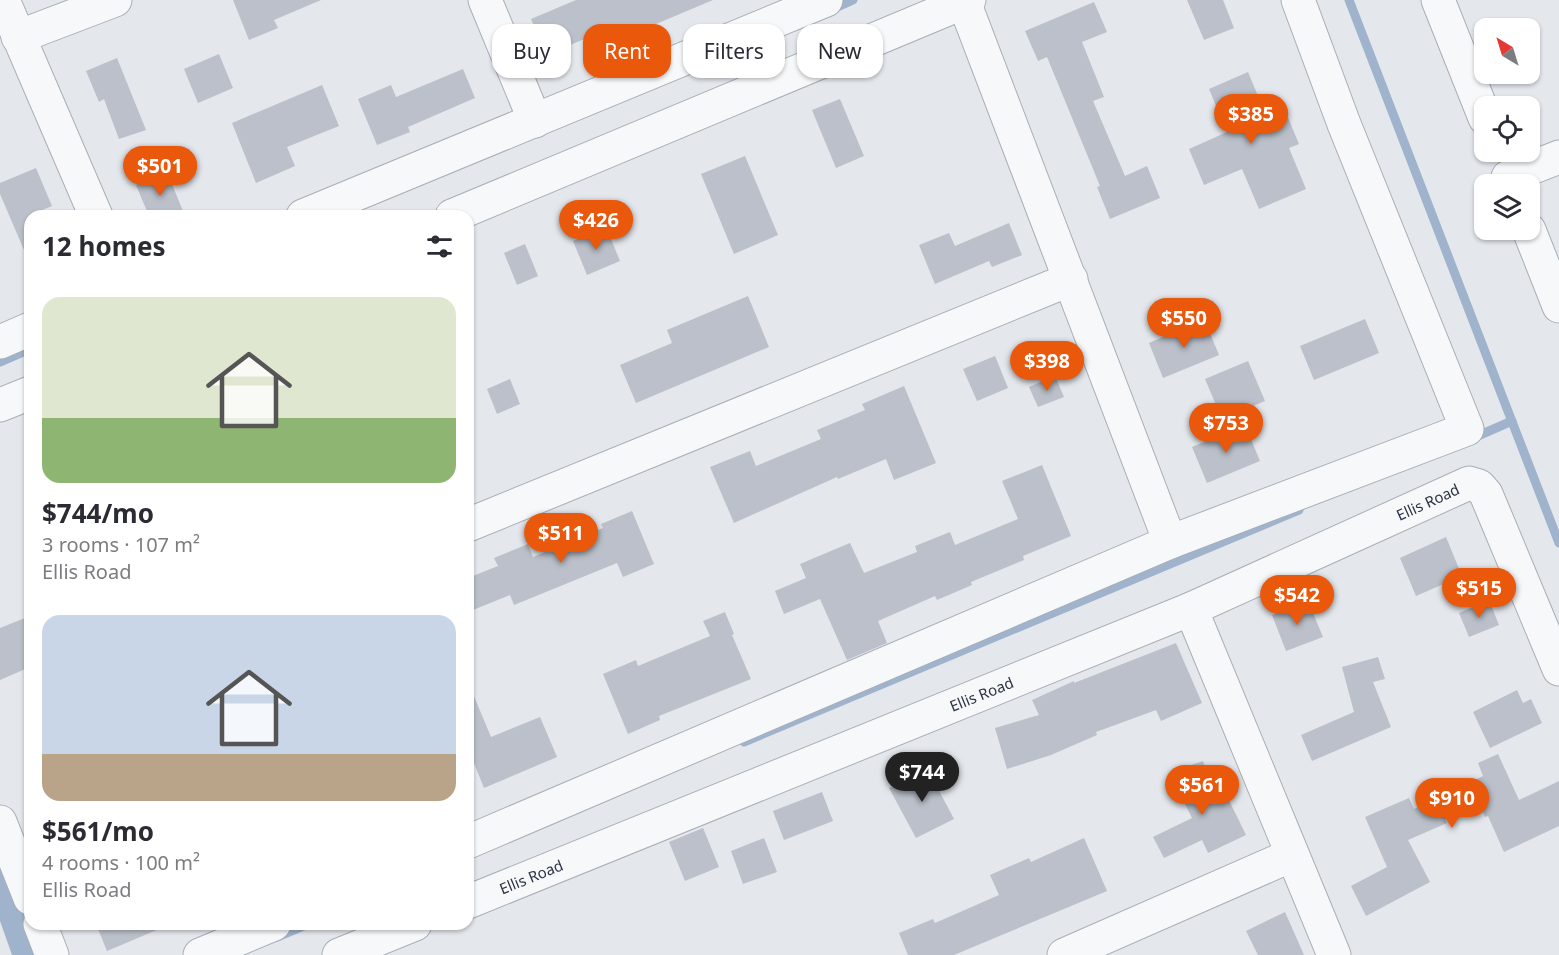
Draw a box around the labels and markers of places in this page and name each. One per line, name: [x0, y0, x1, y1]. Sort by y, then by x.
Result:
pin: $385: [1215, 94, 1287, 145]
pin: $501: [124, 146, 196, 197]
pin: $426: [560, 200, 632, 251]
pin: $550: [1148, 298, 1220, 349]
pin: $398: [1011, 341, 1083, 392]
pin: $753: [1190, 403, 1262, 454]
pin: $511: [525, 513, 597, 564]
pin: $515: [1443, 568, 1515, 619]
pin: $542: [1261, 575, 1333, 626]
pin: $744: [886, 752, 958, 803]
pin: $561: [1166, 765, 1238, 816]
pin: $910: [1416, 778, 1488, 829]

